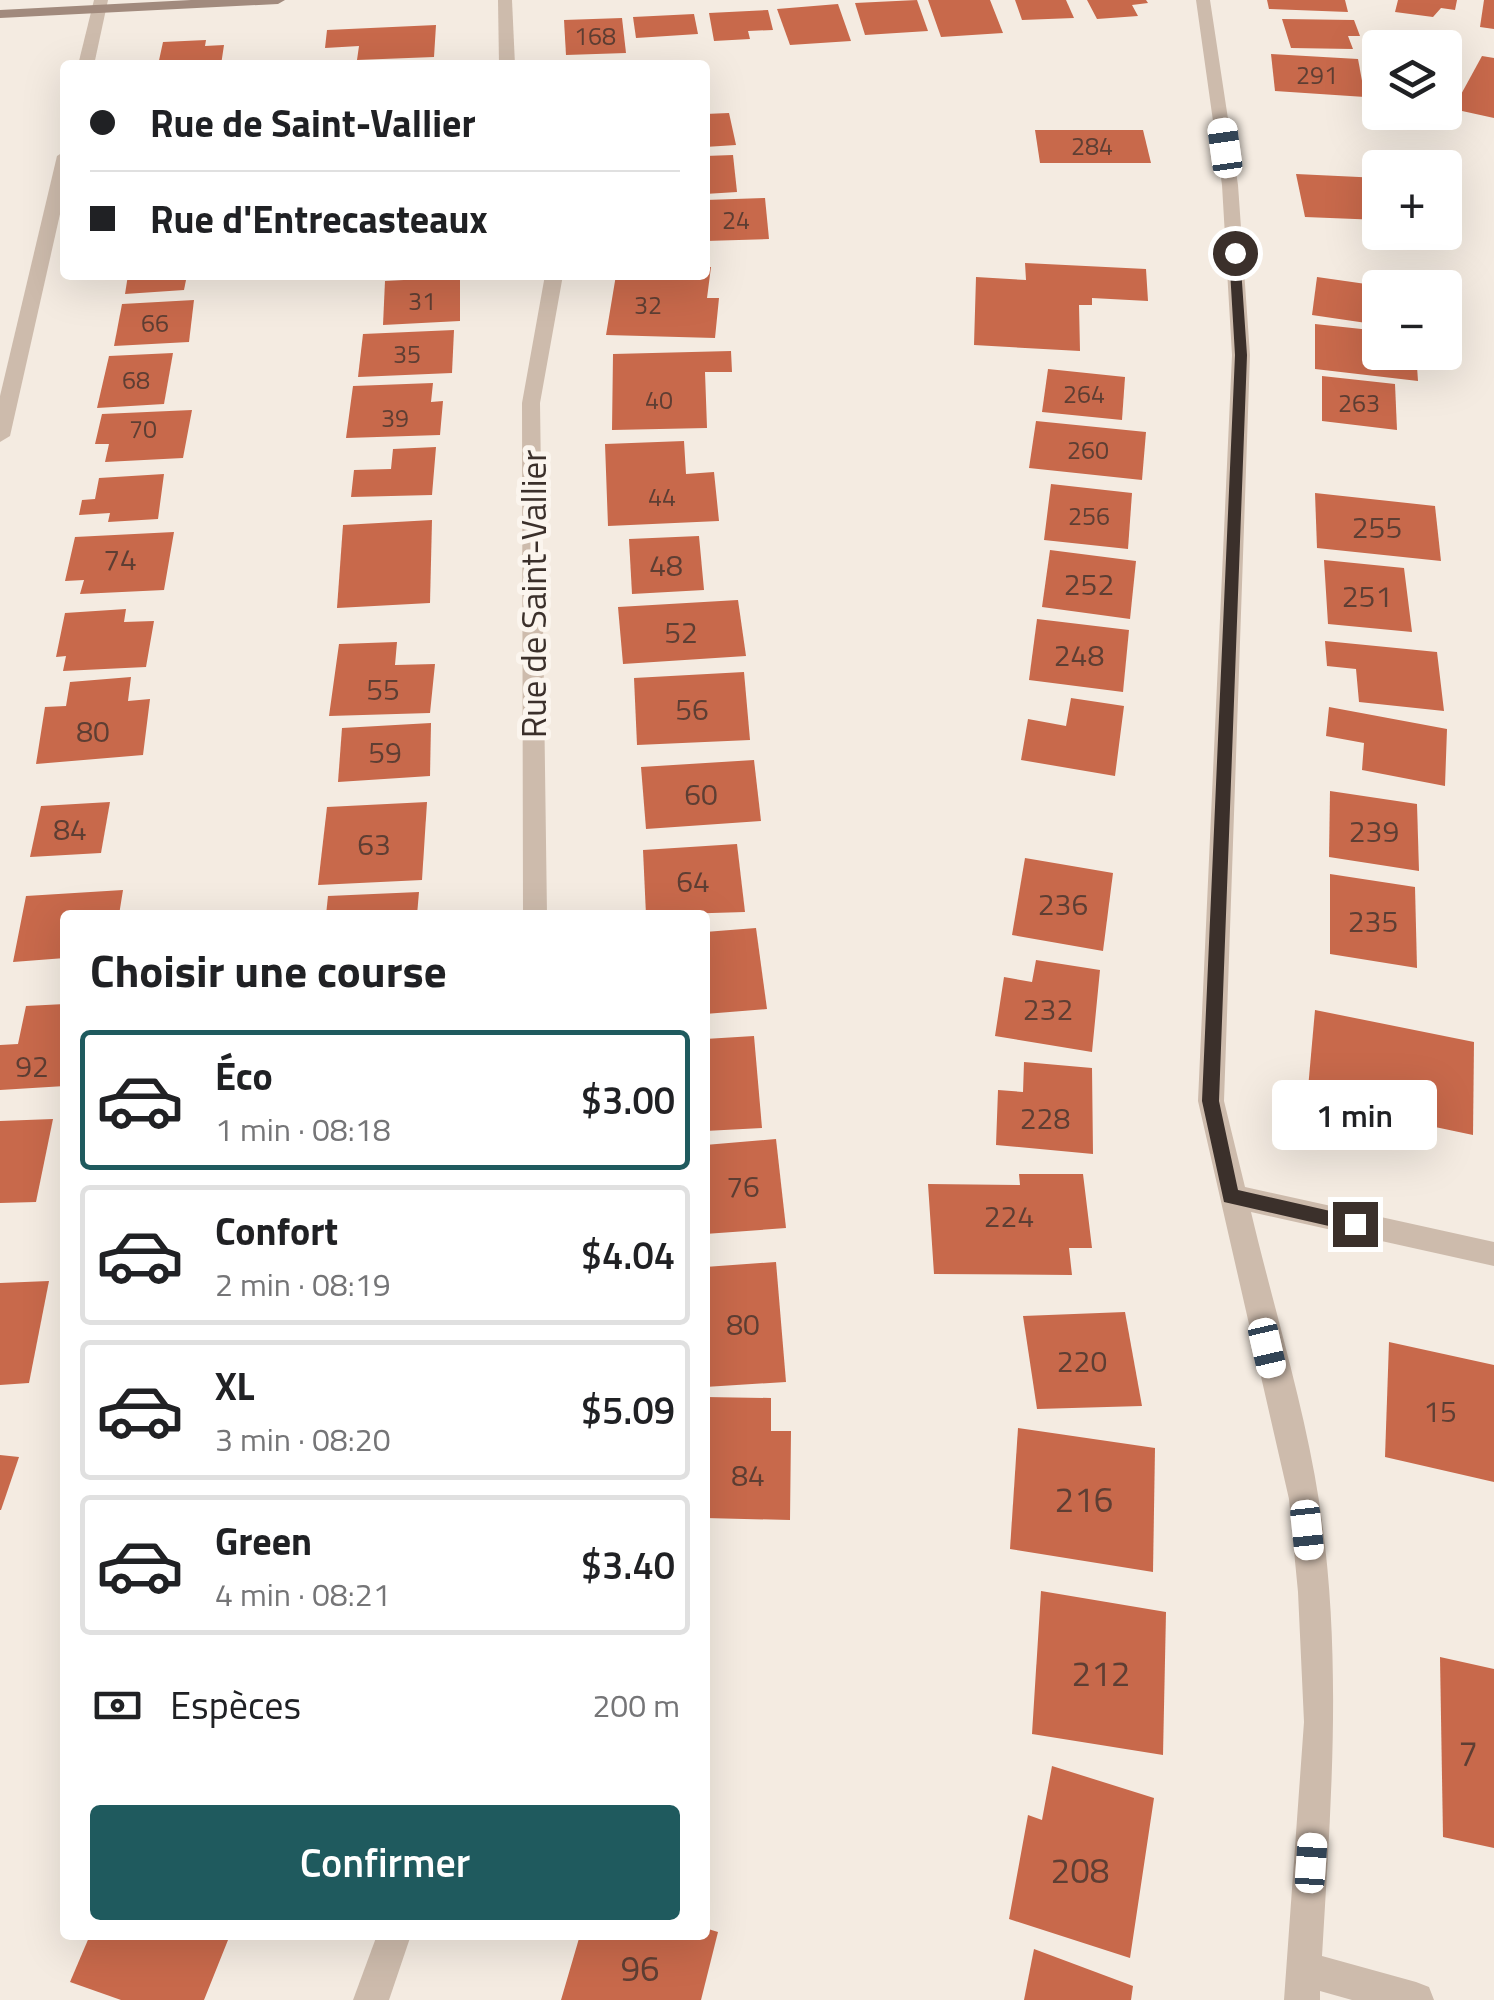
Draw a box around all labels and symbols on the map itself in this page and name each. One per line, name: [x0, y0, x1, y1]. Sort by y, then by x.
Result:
house number: 168: [574, 17, 616, 55]
house number: 291: [1296, 56, 1338, 94]
car: [1206, 116, 1244, 180]
house number: 284: [1071, 127, 1113, 165]
house number: 24: [722, 201, 750, 239]
route start: [1213, 231, 1258, 276]
house number: 31: [408, 282, 436, 320]
house number: 32: [634, 286, 662, 324]
house number: 66: [141, 304, 169, 342]
house number: 35: [393, 335, 421, 373]
house number: 68: [122, 361, 150, 399]
house number: 264: [1063, 375, 1105, 413]
house number: 40: [645, 381, 673, 419]
house number: 263: [1338, 384, 1380, 422]
house number: 39: [381, 399, 409, 437]
house number: 70: [129, 410, 157, 448]
house number: 260: [1067, 431, 1109, 469]
street label: Rue de Saint-Vallier: [506, 450, 560, 738]
house number: 44: [648, 478, 676, 516]
house number: 256: [1068, 497, 1110, 535]
house number: 255: [1352, 504, 1402, 550]
house number: 74: [103, 536, 137, 582]
house number: 48: [649, 542, 683, 588]
house number: 252: [1064, 561, 1114, 607]
house number: 251: [1342, 573, 1392, 619]
house number: 52: [664, 609, 698, 655]
house number: 248: [1054, 632, 1104, 678]
house number: 55: [366, 666, 400, 712]
house number: 56: [675, 686, 709, 732]
house number: 80: [76, 708, 110, 754]
house number: 59: [368, 729, 402, 775]
house number: 60: [684, 771, 718, 817]
house number: 84: [53, 806, 87, 852]
house number: 239: [1349, 808, 1399, 854]
house number: 63: [357, 821, 391, 867]
house number: 64: [676, 858, 710, 904]
house number: 236: [1038, 881, 1088, 927]
house number: 235: [1348, 898, 1398, 944]
house number: 232: [1023, 986, 1073, 1032]
house number: 92: [15, 1043, 49, 1089]
callout: 1 min: [1272, 1079, 1438, 1149]
house number: 228: [1020, 1095, 1070, 1141]
house number: 76: [726, 1163, 760, 1209]
house number: 224: [984, 1193, 1034, 1239]
route end: [1333, 1202, 1378, 1247]
house number: 80: [726, 1301, 760, 1347]
car: [1246, 1315, 1288, 1381]
house number: 220: [1057, 1338, 1107, 1384]
house number: 15: [1423, 1388, 1457, 1434]
house number: 84: [731, 1452, 765, 1498]
house number: 216: [1055, 1472, 1113, 1526]
car: [1289, 1499, 1325, 1561]
house number: 212: [1072, 1646, 1130, 1700]
house number: 7: [1458, 1726, 1478, 1780]
car: [1294, 1832, 1328, 1894]
house number: 208: [1051, 1843, 1109, 1897]
house number: 96: [620, 1941, 660, 1995]

